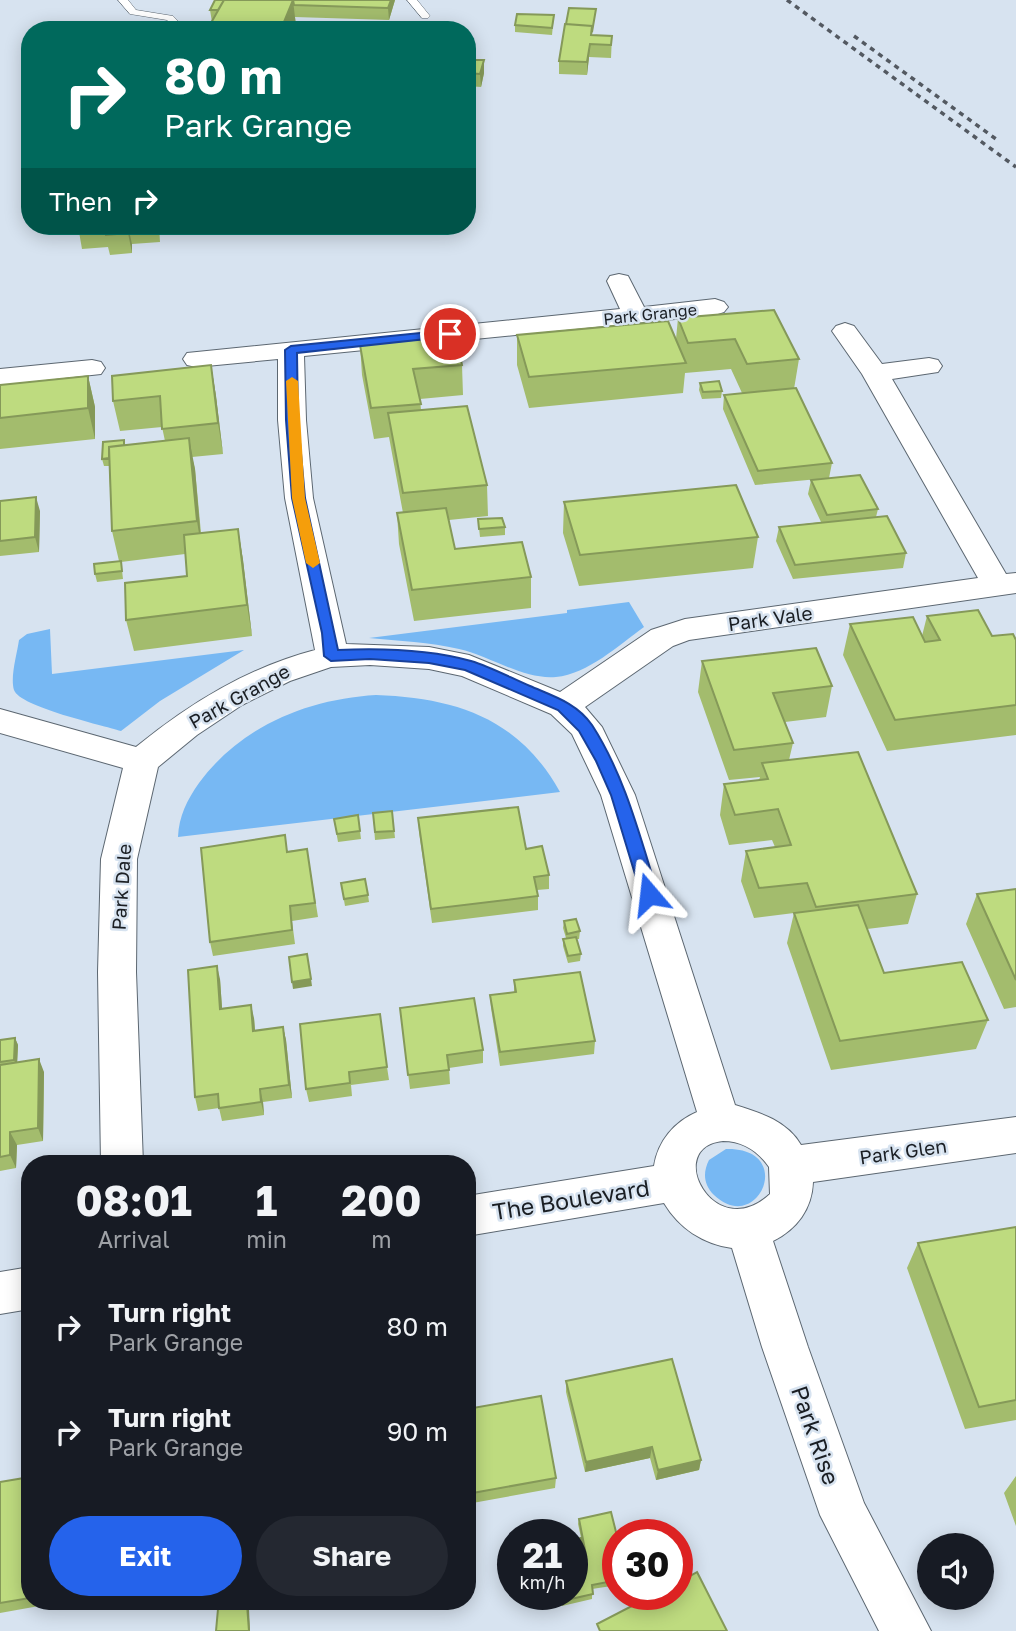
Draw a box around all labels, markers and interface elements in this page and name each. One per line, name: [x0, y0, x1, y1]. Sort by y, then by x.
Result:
text: 80 m: [164, 46, 282, 105]
icon: right: [49, 49, 140, 140]
text: Park Grange: [164, 106, 352, 144]
icon: right: [126, 182, 164, 220]
text: Then: [49, 186, 112, 217]
street label: Park Grange: [602, 299, 698, 329]
pin: [420, 304, 480, 364]
icon: arrive: [431, 315, 469, 353]
street label: Park Vale: [726, 601, 814, 635]
street label: Park Grange: [185, 659, 293, 733]
street label: Park Dale: [106, 843, 136, 931]
position arrow: [612, 857, 686, 931]
street label: Park Glen: [858, 1133, 948, 1169]
street label: The Boulevard: [490, 1173, 652, 1225]
text: 08:01: [75, 1175, 192, 1225]
text: 1: [256, 1175, 277, 1225]
text: 200: [341, 1175, 422, 1225]
text: Arrival: [98, 1225, 170, 1253]
text: min: [246, 1225, 287, 1253]
text: m: [371, 1225, 392, 1253]
text: Turn right: [108, 1297, 231, 1328]
icon: right: [49, 1308, 87, 1346]
text: 80 m: [387, 1311, 448, 1342]
text: Park Grange: [108, 1328, 243, 1356]
street label: Park Rise: [786, 1382, 846, 1488]
text: Turn right: [108, 1402, 231, 1433]
icon: right: [49, 1413, 87, 1451]
text: 90 m: [387, 1416, 448, 1447]
text: Park Grange: [108, 1433, 243, 1461]
button: Exit: [49, 1516, 242, 1596]
button: Share: [256, 1516, 448, 1596]
speed limit sign: 30: [602, 1519, 693, 1610]
map controls: [917, 1533, 994, 1610]
button: sound: [917, 1533, 994, 1610]
text: 21: [523, 1534, 562, 1576]
text: km/h: [520, 1571, 565, 1593]

